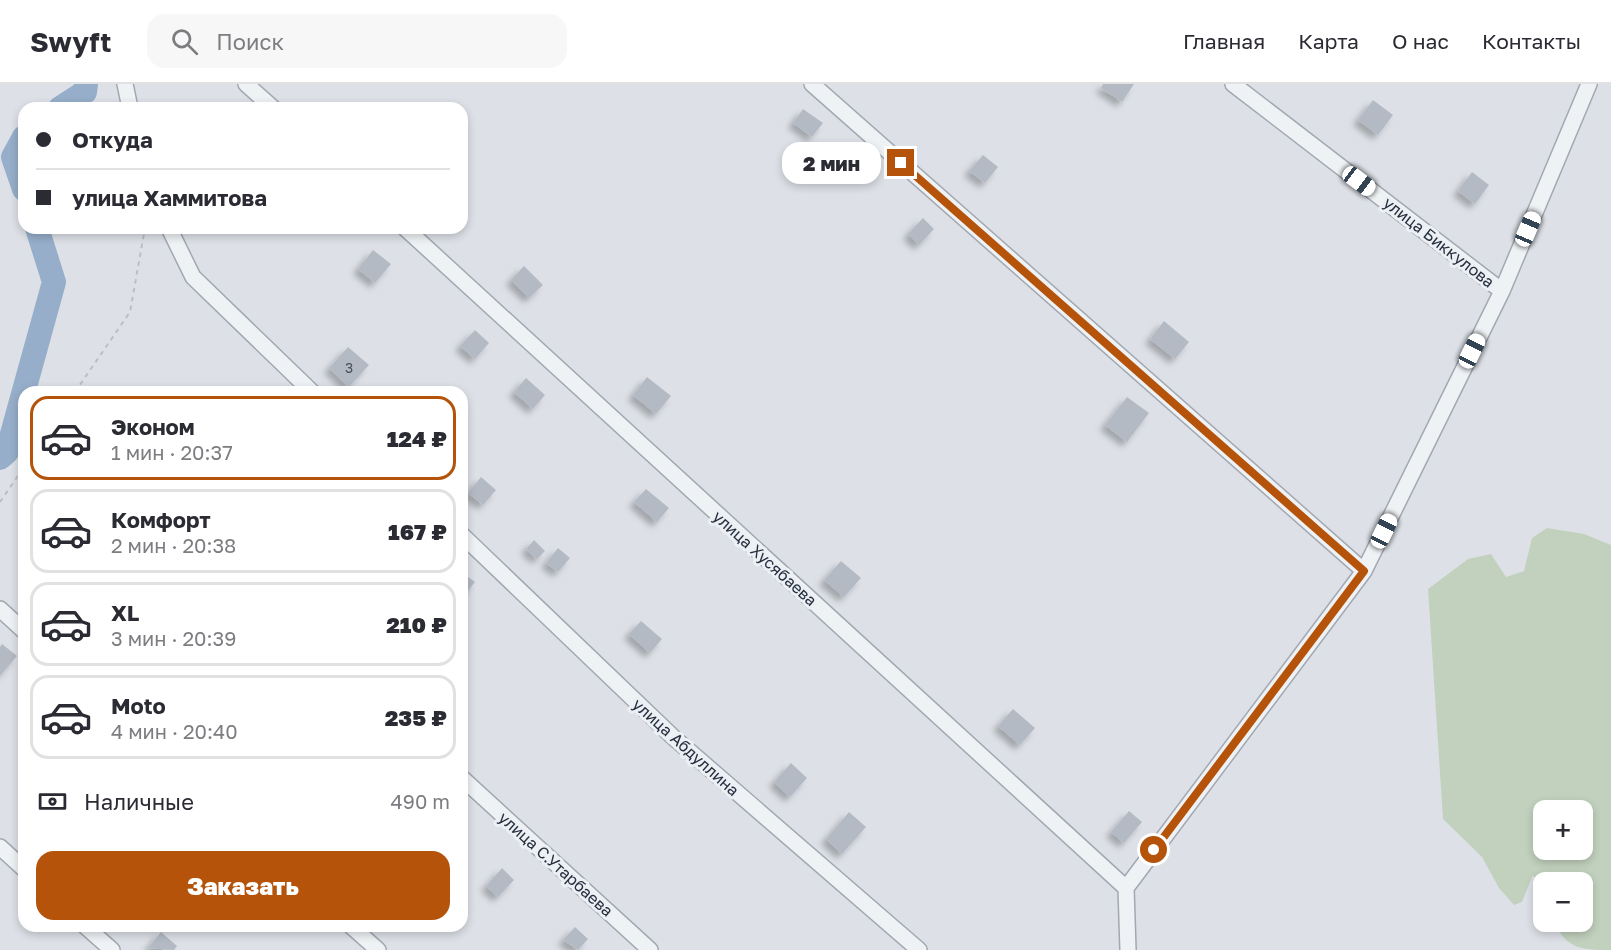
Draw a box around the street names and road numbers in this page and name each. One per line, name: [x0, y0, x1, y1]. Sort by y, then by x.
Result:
street label: улица Биккулова: [1379, 192, 1499, 292]
street label: улица Хусябаева: [709, 506, 821, 610]
street label: улица Абдуллина: [629, 694, 743, 800]
street label: улица С.Утарбаева: [495, 807, 617, 921]

